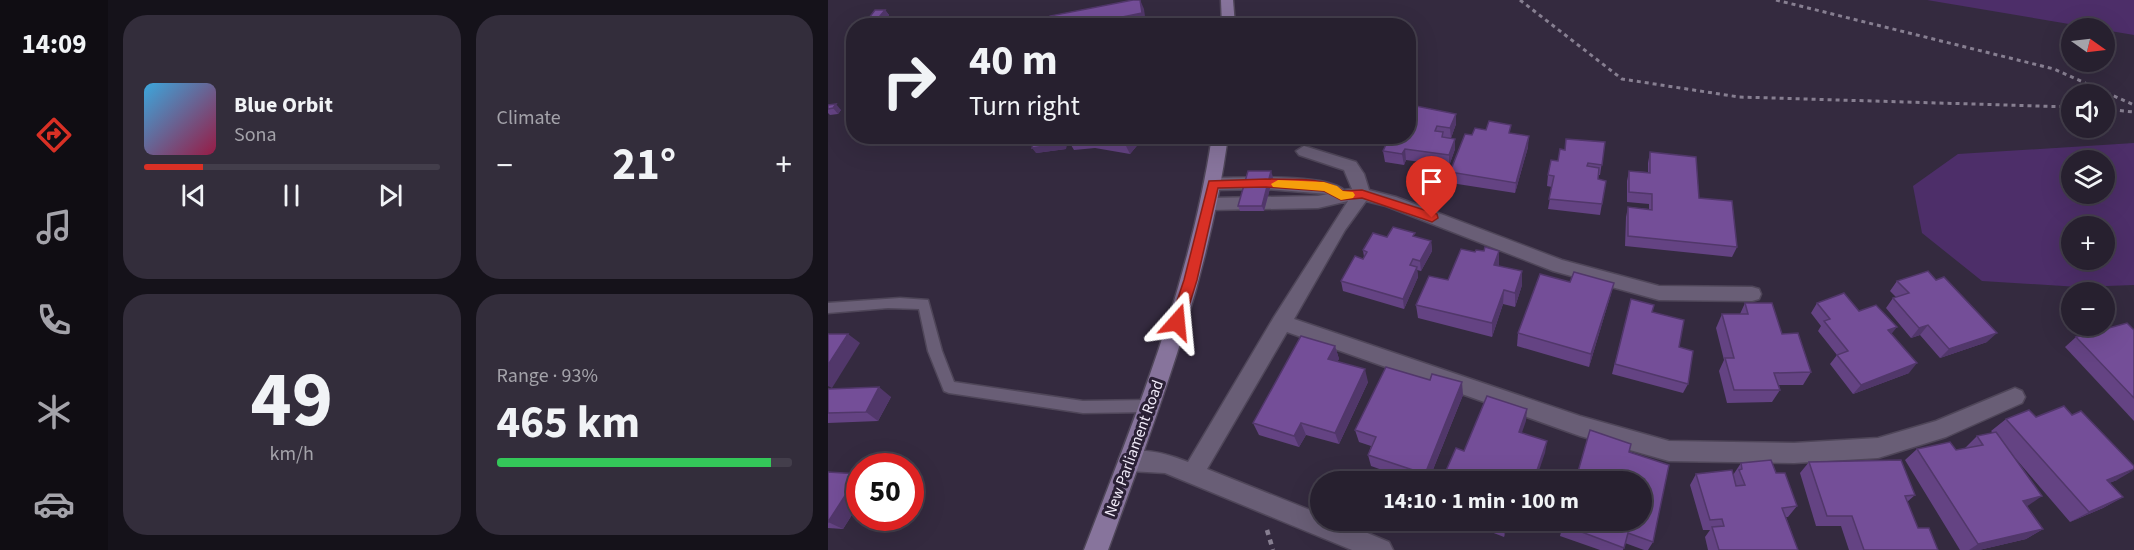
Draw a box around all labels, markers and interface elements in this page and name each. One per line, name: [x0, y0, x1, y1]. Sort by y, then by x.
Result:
north arrow: [2061, 18, 2115, 72]
map controls: [2061, 18, 2115, 336]
text: 14:09: [21, 25, 87, 64]
text: 40 m: [969, 31, 1058, 91]
icon: right: [870, 42, 948, 120]
button: sound: [2061, 84, 2115, 138]
text: Turn right: [969, 87, 1080, 126]
text: Blue Orbit: [234, 89, 333, 121]
text: Climate: [497, 104, 561, 132]
icon: directions: [33, 114, 75, 156]
text: Sona: [234, 121, 277, 149]
text: 21°: [612, 133, 676, 197]
text: −: [497, 142, 513, 189]
text: +: [776, 142, 792, 189]
button: layers: [2061, 150, 2115, 204]
pin: [1406, 156, 1457, 218]
icon: arrive: [1415, 165, 1448, 198]
icon: previous: [177, 179, 210, 212]
icon: pause: [275, 179, 308, 212]
icon: next: [374, 179, 407, 212]
icon: music: [33, 206, 75, 248]
button: +: [2061, 216, 2115, 270]
button: −: [2061, 282, 2115, 336]
position arrow: [1145, 290, 1209, 354]
icon: phone: [33, 299, 75, 341]
text: 49: [251, 345, 333, 456]
text: Range · 93%: [497, 362, 598, 390]
street label: New Parliament Road: [1099, 377, 1169, 520]
icon: climate: [33, 391, 75, 433]
text: 465 km: [497, 391, 640, 455]
text: km/h: [270, 440, 314, 468]
speed limit sign: 50: [846, 453, 924, 531]
icon: car: [33, 483, 75, 525]
text: 14:10 · 1 min · 100 m: [1383, 485, 1579, 517]

